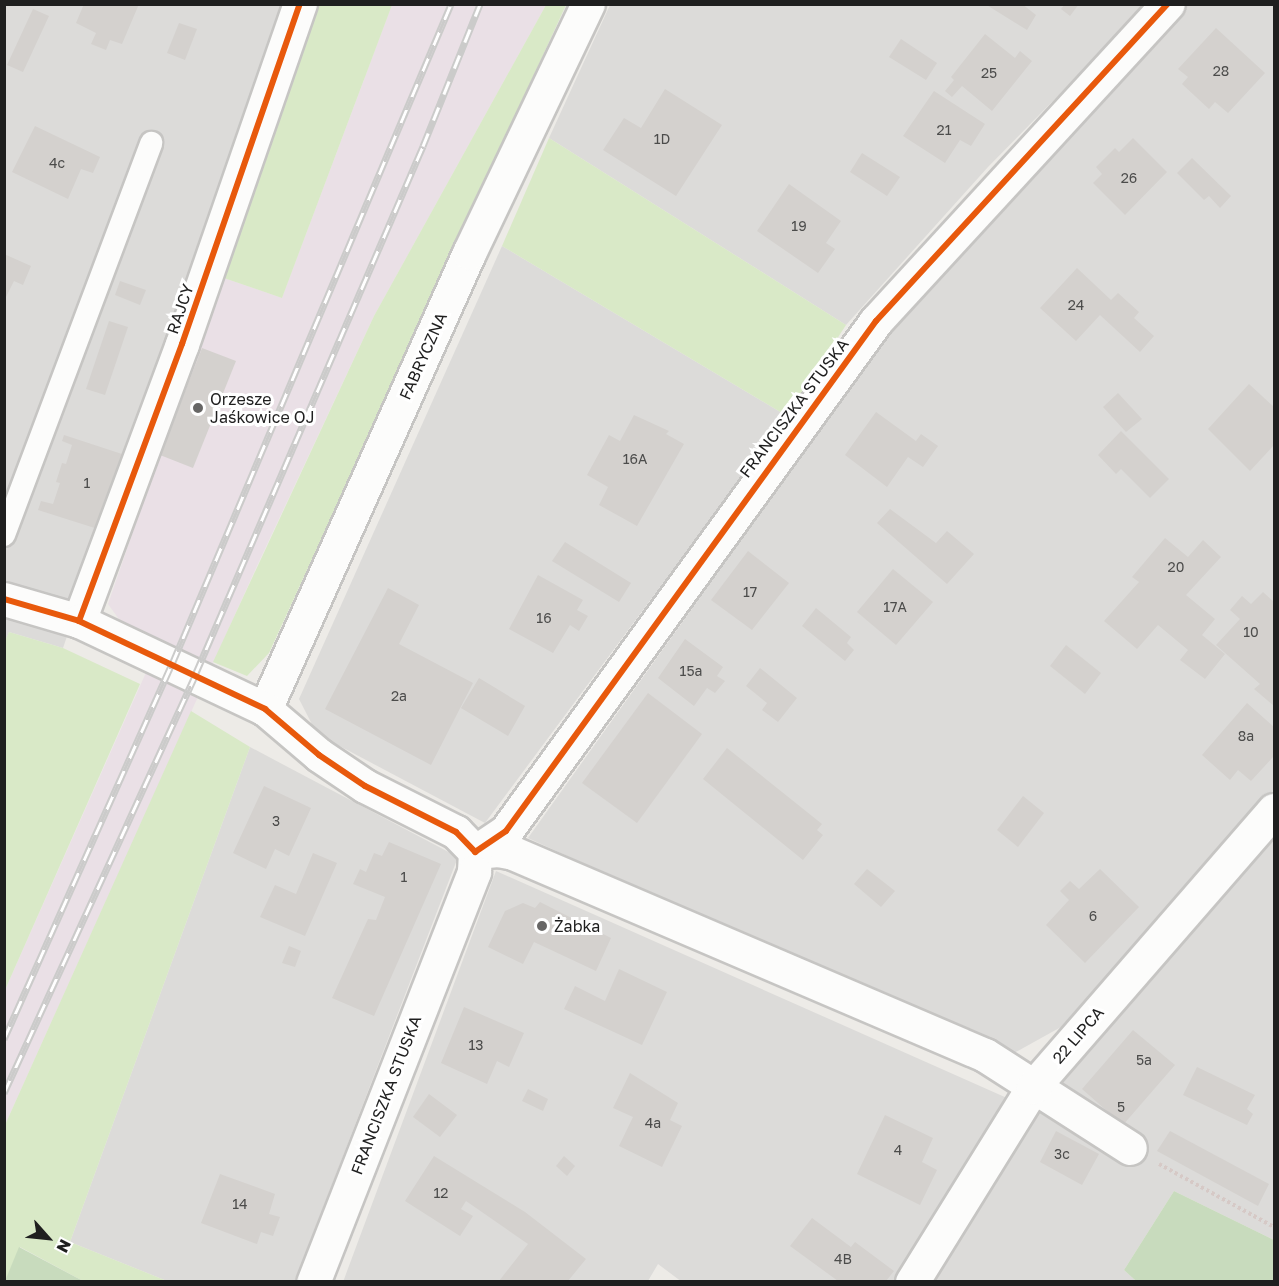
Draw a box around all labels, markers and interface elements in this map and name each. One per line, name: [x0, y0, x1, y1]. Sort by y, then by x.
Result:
house number: 28: [1213, 63, 1229, 79]
house number: 25: [981, 65, 997, 81]
house number: 21: [937, 122, 951, 138]
house number: 1D: [654, 131, 670, 147]
house number: 4c: [49, 155, 65, 171]
house number: 26: [1121, 170, 1137, 186]
house number: 19: [791, 218, 807, 234]
street label: RAJCY: [163, 282, 197, 336]
house number: 24: [1068, 297, 1084, 313]
street label: FABRYCZNA: [395, 309, 451, 403]
street label: FRANCISZKA STUSKA: [735, 335, 853, 481]
place label: Orzesze Jaśkowice OJ: [210, 389, 315, 427]
marker: Orzesze Jaśkowice OJ: [191, 401, 205, 415]
house number: 16A: [623, 451, 647, 467]
house number: 1: [84, 475, 90, 491]
house number: 20: [1168, 559, 1184, 575]
house number: 17: [743, 584, 757, 600]
house number: 17A: [883, 599, 907, 615]
house number: 16: [536, 610, 552, 626]
house number: 10: [1243, 624, 1259, 640]
house number: 15a: [680, 663, 702, 679]
house number: 2a: [391, 688, 407, 704]
house number: 8a: [1238, 728, 1254, 744]
house number: 3: [272, 813, 280, 829]
house number: 1: [401, 869, 407, 885]
house number: 6: [1089, 908, 1097, 924]
place label: Żabka: [554, 916, 600, 936]
marker: Żabka: [535, 919, 549, 933]
street label: 22 LIPCA: [1048, 1003, 1108, 1067]
street label: FRANCISZKA STUSKA: [347, 1013, 425, 1177]
house number: 13: [469, 1037, 483, 1053]
house number: 5a: [1136, 1052, 1152, 1068]
house number: 5: [1117, 1099, 1125, 1115]
house number: 4a: [645, 1115, 661, 1131]
house number: 4: [894, 1142, 902, 1158]
house number: 3c: [1054, 1146, 1070, 1162]
house number: 12: [434, 1185, 448, 1201]
house number: 14: [232, 1196, 248, 1212]
north arrow: [18, 1208, 78, 1268]
text: N: [52, 1236, 76, 1256]
house number: 4B: [834, 1251, 852, 1267]

